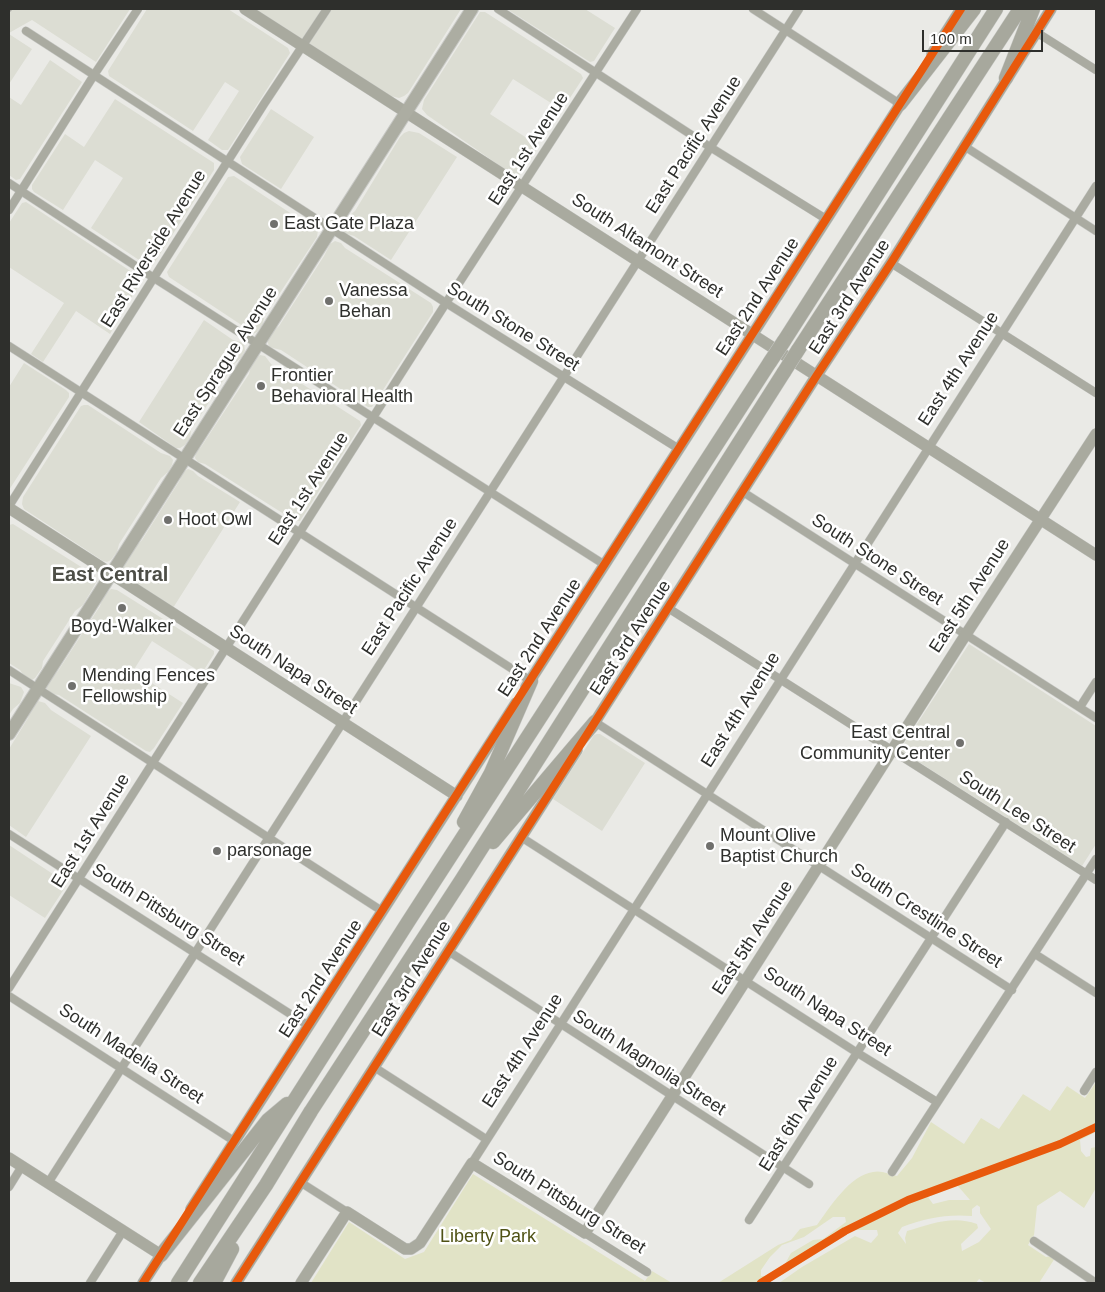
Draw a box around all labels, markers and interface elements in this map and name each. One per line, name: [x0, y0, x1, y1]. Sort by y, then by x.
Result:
scale bar: [925, 20, 1046, 52]
text: 100 m: [930, 30, 972, 47]
street label: East Pacific Avenue: [641, 72, 747, 218]
street label: East 1st Avenue: [484, 88, 574, 210]
street label: East Riverside Avenue: [97, 166, 211, 332]
street label: South Altamont Street: [567, 189, 727, 303]
place label: East Gate Plaza: [284, 213, 414, 235]
marker: East Gate Plaza: [268, 218, 280, 230]
street label: East 2nd Avenue: [712, 234, 804, 360]
street label: East 3rd Avenue: [805, 235, 895, 359]
street label: South Stone Street: [443, 278, 583, 376]
place label: Vanessa Behan: [339, 280, 408, 322]
street label: East Sprague Avenue: [169, 283, 283, 441]
marker: Vanessa Behan: [323, 295, 335, 307]
street label: East 4th Avenue: [914, 308, 1004, 430]
place label: Frontier Behavioral Health: [271, 365, 413, 408]
marker: Frontier Behavioral Health: [255, 380, 267, 392]
street label: East 1st Avenue: [264, 428, 354, 550]
place label: Hoot Owl: [178, 509, 252, 531]
street label: South Stone Street: [807, 510, 947, 610]
marker: Hoot Owl: [162, 514, 174, 526]
street label: East Pacific Avenue: [357, 514, 463, 660]
street label: East 5th Avenue: [925, 535, 1015, 657]
district label: East Central: [52, 563, 168, 587]
street label: East 2nd Avenue: [494, 575, 586, 701]
street label: East 3rd Avenue: [586, 576, 676, 700]
marker: Boyd-Walker: [116, 602, 128, 614]
place label: Boyd-Walker: [71, 616, 173, 638]
street label: South Napa Street: [225, 621, 361, 719]
street label: East 4th Avenue: [697, 648, 785, 772]
place label: Mending Fences Fellowship: [82, 665, 215, 708]
marker: Mending Fences Fellowship: [66, 680, 78, 692]
place label: East Central Community Center: [800, 722, 950, 764]
marker: East Central Community Center: [954, 737, 966, 749]
street label: South Lee Street: [954, 766, 1080, 858]
street label: East 1st Avenue: [47, 770, 135, 892]
place label: Mount Olive Baptist Church: [720, 825, 838, 868]
place label: parsonage: [227, 840, 312, 862]
marker: Mount Olive Baptist Church: [704, 840, 716, 852]
marker: parsonage: [211, 845, 223, 857]
street label: South Pittsburg Street: [88, 859, 248, 971]
street label: South Crestline Street: [846, 859, 1006, 973]
street label: East 5th Avenue: [708, 877, 798, 999]
street label: East 2nd Avenue: [275, 916, 367, 1042]
street label: East 3rd Avenue: [368, 917, 456, 1041]
street label: South Napa Street: [759, 963, 895, 1061]
street label: East 4th Avenue: [478, 990, 568, 1112]
street label: South Madelia Street: [55, 999, 207, 1109]
street label: South Magnolia Street: [568, 1005, 730, 1121]
street label: East 6th Avenue: [755, 1052, 843, 1176]
street label: South Pittsburg Street: [489, 1147, 649, 1259]
park label: Liberty Park: [440, 1226, 536, 1248]

